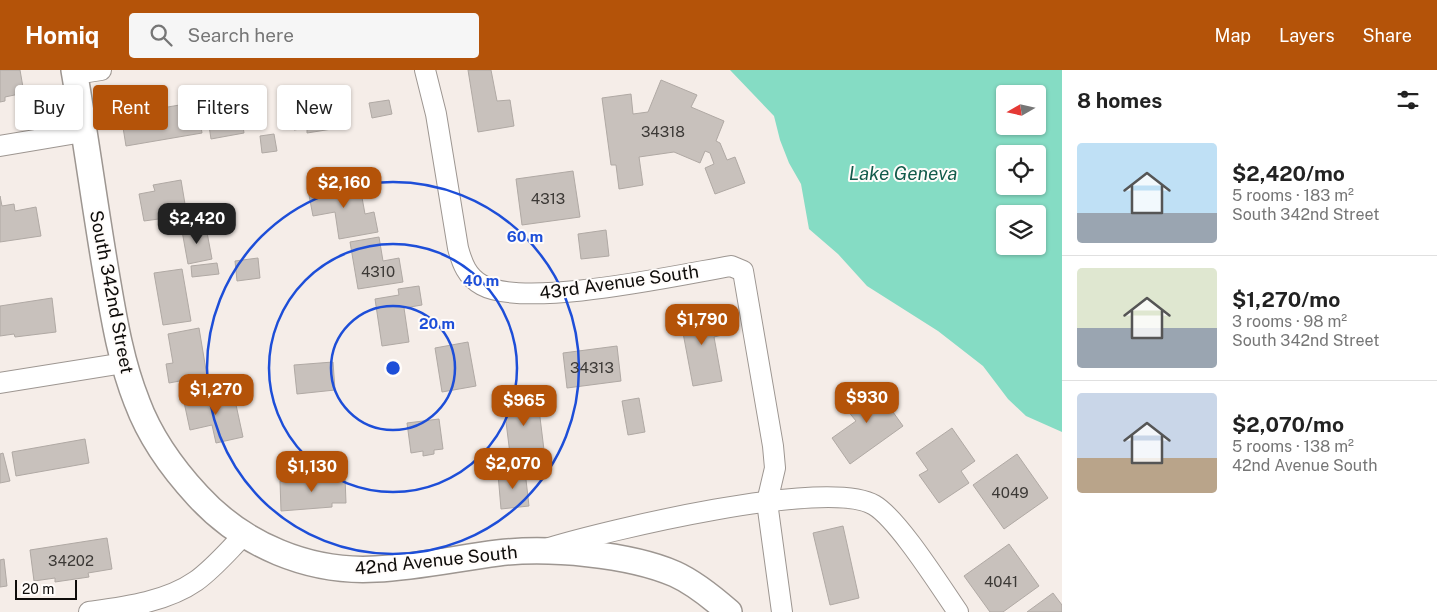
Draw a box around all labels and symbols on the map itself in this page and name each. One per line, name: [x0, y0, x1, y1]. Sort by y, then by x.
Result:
north arrow: [996, 85, 1046, 135]
house number: 34318: [641, 123, 685, 140]
water label: Lake Geneva: [849, 162, 957, 184]
pin: $2,160: [303, 166, 385, 209]
house number: 4313: [531, 190, 565, 207]
pin: $2,420: [156, 202, 238, 245]
street label: South 342nd Street: [86, 209, 138, 375]
text: 60 m: [507, 228, 543, 245]
street label: 43rd Avenue South: [538, 260, 700, 304]
house number: 4310: [361, 263, 395, 280]
text: 40 m: [463, 272, 499, 289]
pin: $1,790: [661, 304, 743, 346]
text: 20 m: [419, 315, 455, 332]
centre of rings: [384, 359, 402, 377]
house number: 34313: [570, 359, 614, 376]
pin: $1,270: [175, 374, 257, 416]
pin: $930: [837, 382, 897, 424]
pin: $965: [494, 384, 554, 427]
pin: $2,070: [472, 448, 554, 490]
pin: $1,130: [271, 450, 353, 493]
house number: 4049: [991, 484, 1029, 501]
street label: 42nd Avenue South: [354, 541, 518, 579]
house number: 34202: [48, 552, 94, 569]
house number: 4041: [984, 573, 1018, 590]
scale bar: [15, 577, 78, 600]

